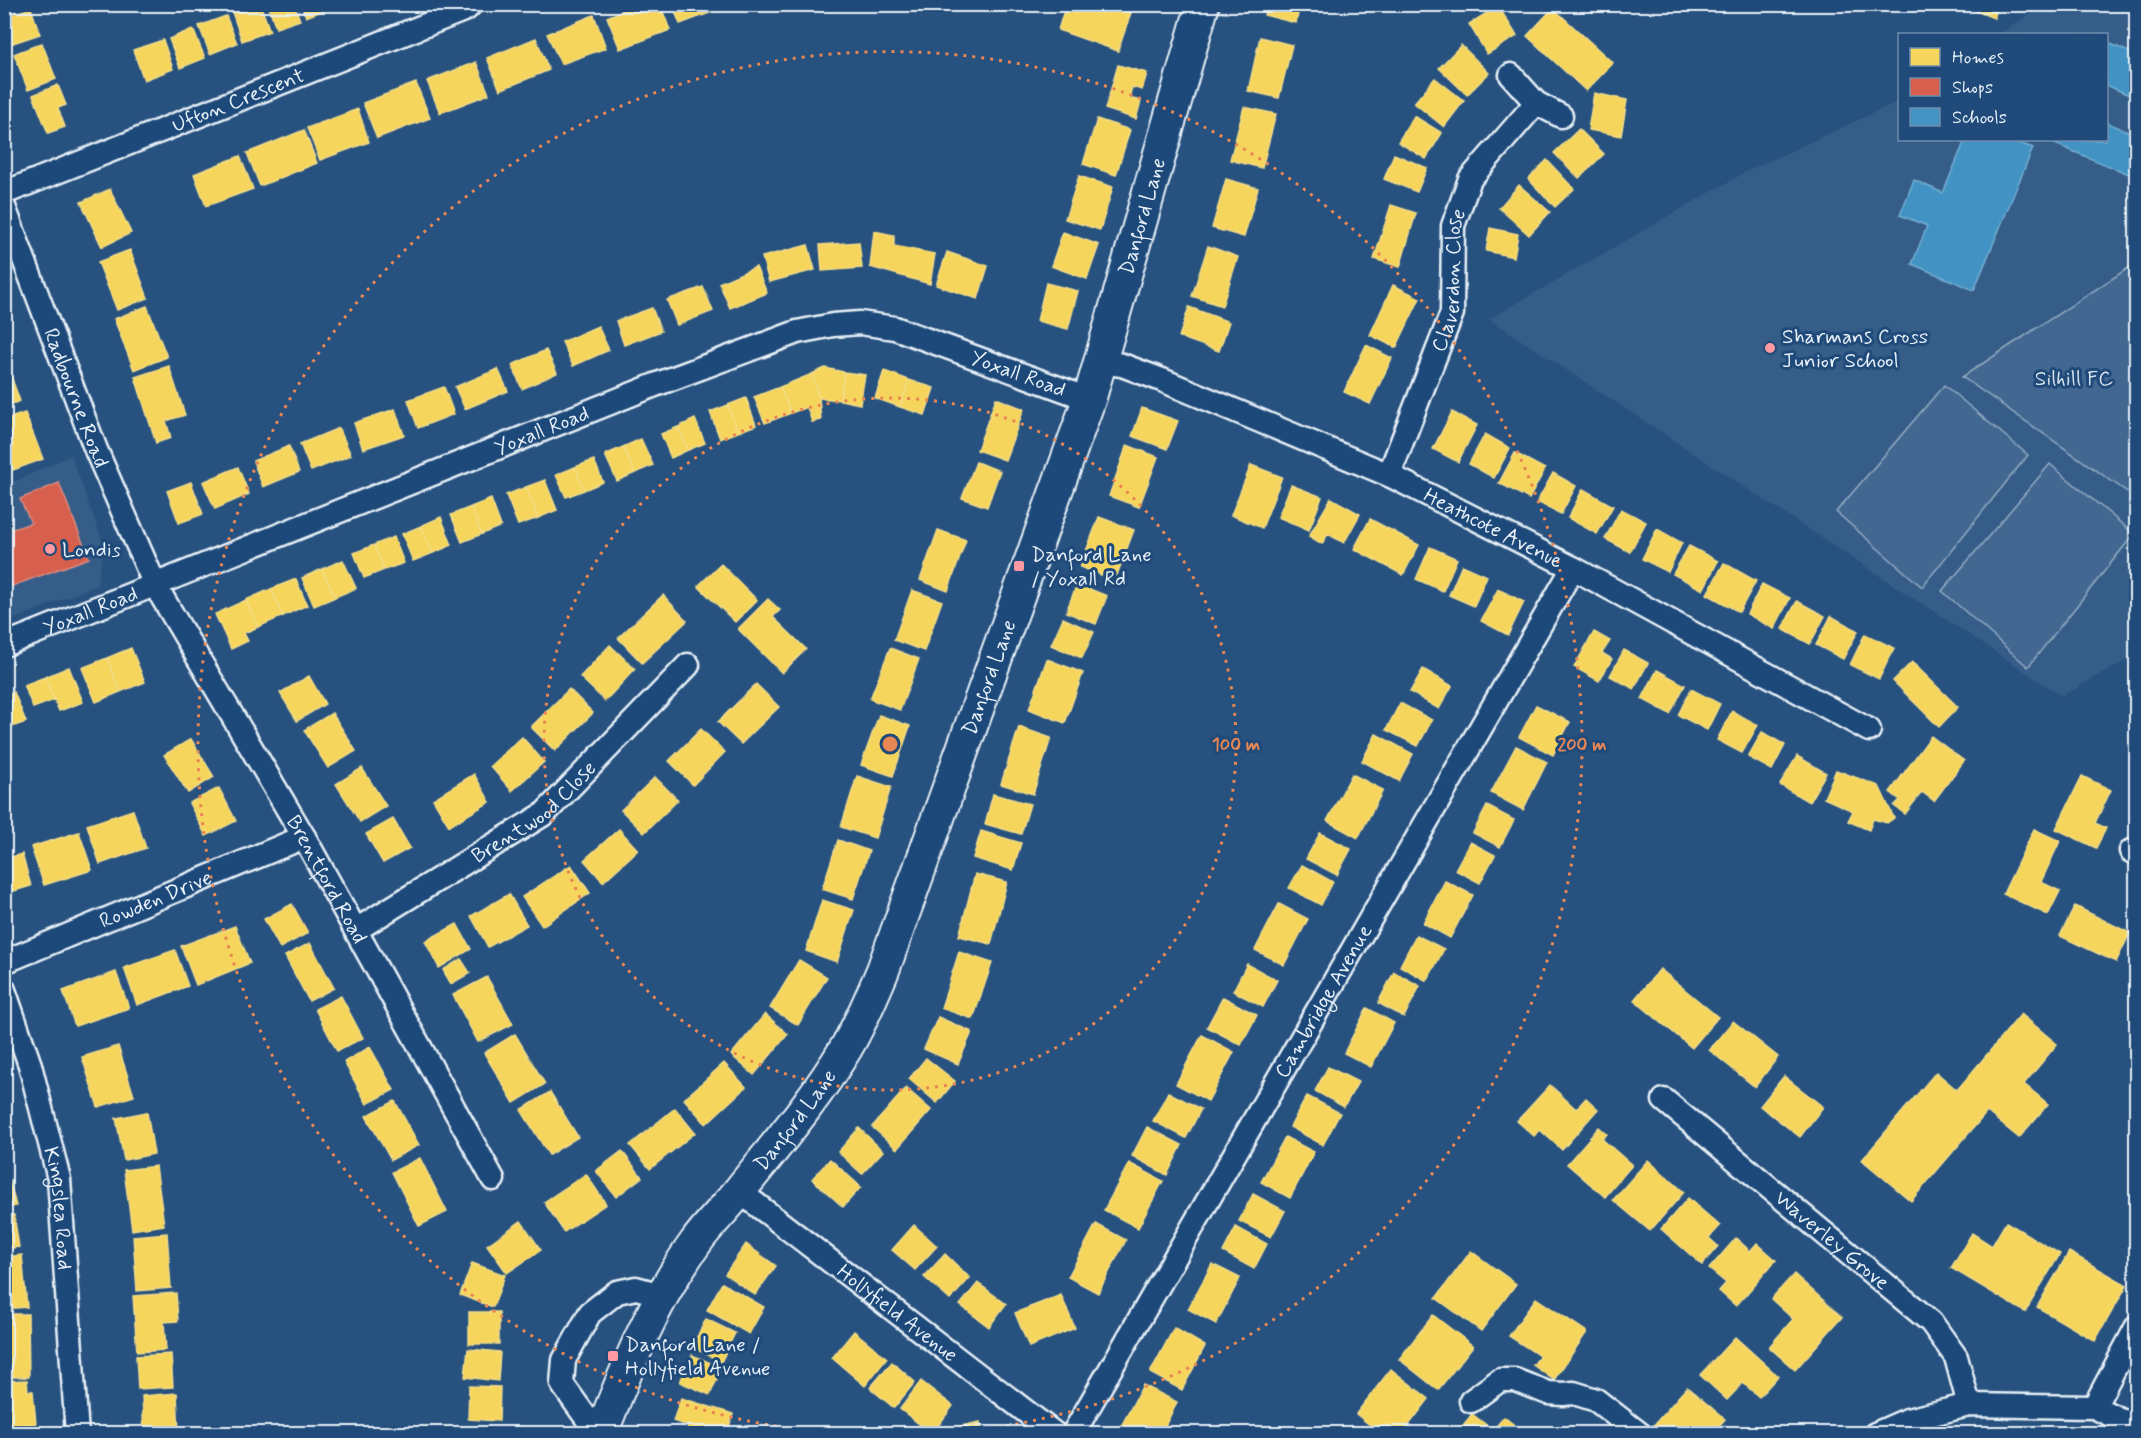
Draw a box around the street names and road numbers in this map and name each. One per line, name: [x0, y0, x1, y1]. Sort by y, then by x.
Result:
street label: Ufton Crescent: [168, 62, 309, 140]
street label: Danford Lane: [1113, 155, 1173, 278]
street label: Claverdon Close: [1425, 205, 1473, 356]
street label: Radbourne Road: [36, 324, 115, 472]
street label: Yoxall Road: [966, 344, 1069, 404]
street label: Yoxall Road: [491, 400, 593, 463]
street label: Heathcote Avenue: [1419, 482, 1567, 576]
street label: Yoxall Road: [39, 580, 142, 643]
street label: Danford Lane: [956, 616, 1023, 739]
street label: Brentwood Close: [466, 755, 603, 870]
street label: Brentford Road: [279, 810, 373, 949]
street label: Rowden Drive: [95, 864, 216, 936]
street label: Cambridge Avenue: [1268, 920, 1379, 1083]
street label: Danford Lane: [748, 1064, 843, 1177]
street label: Kingslea Road: [36, 1144, 78, 1271]
street label: Waverley Grove: [1768, 1185, 1895, 1297]
street label: Hollyfield Avenue: [831, 1258, 963, 1369]

